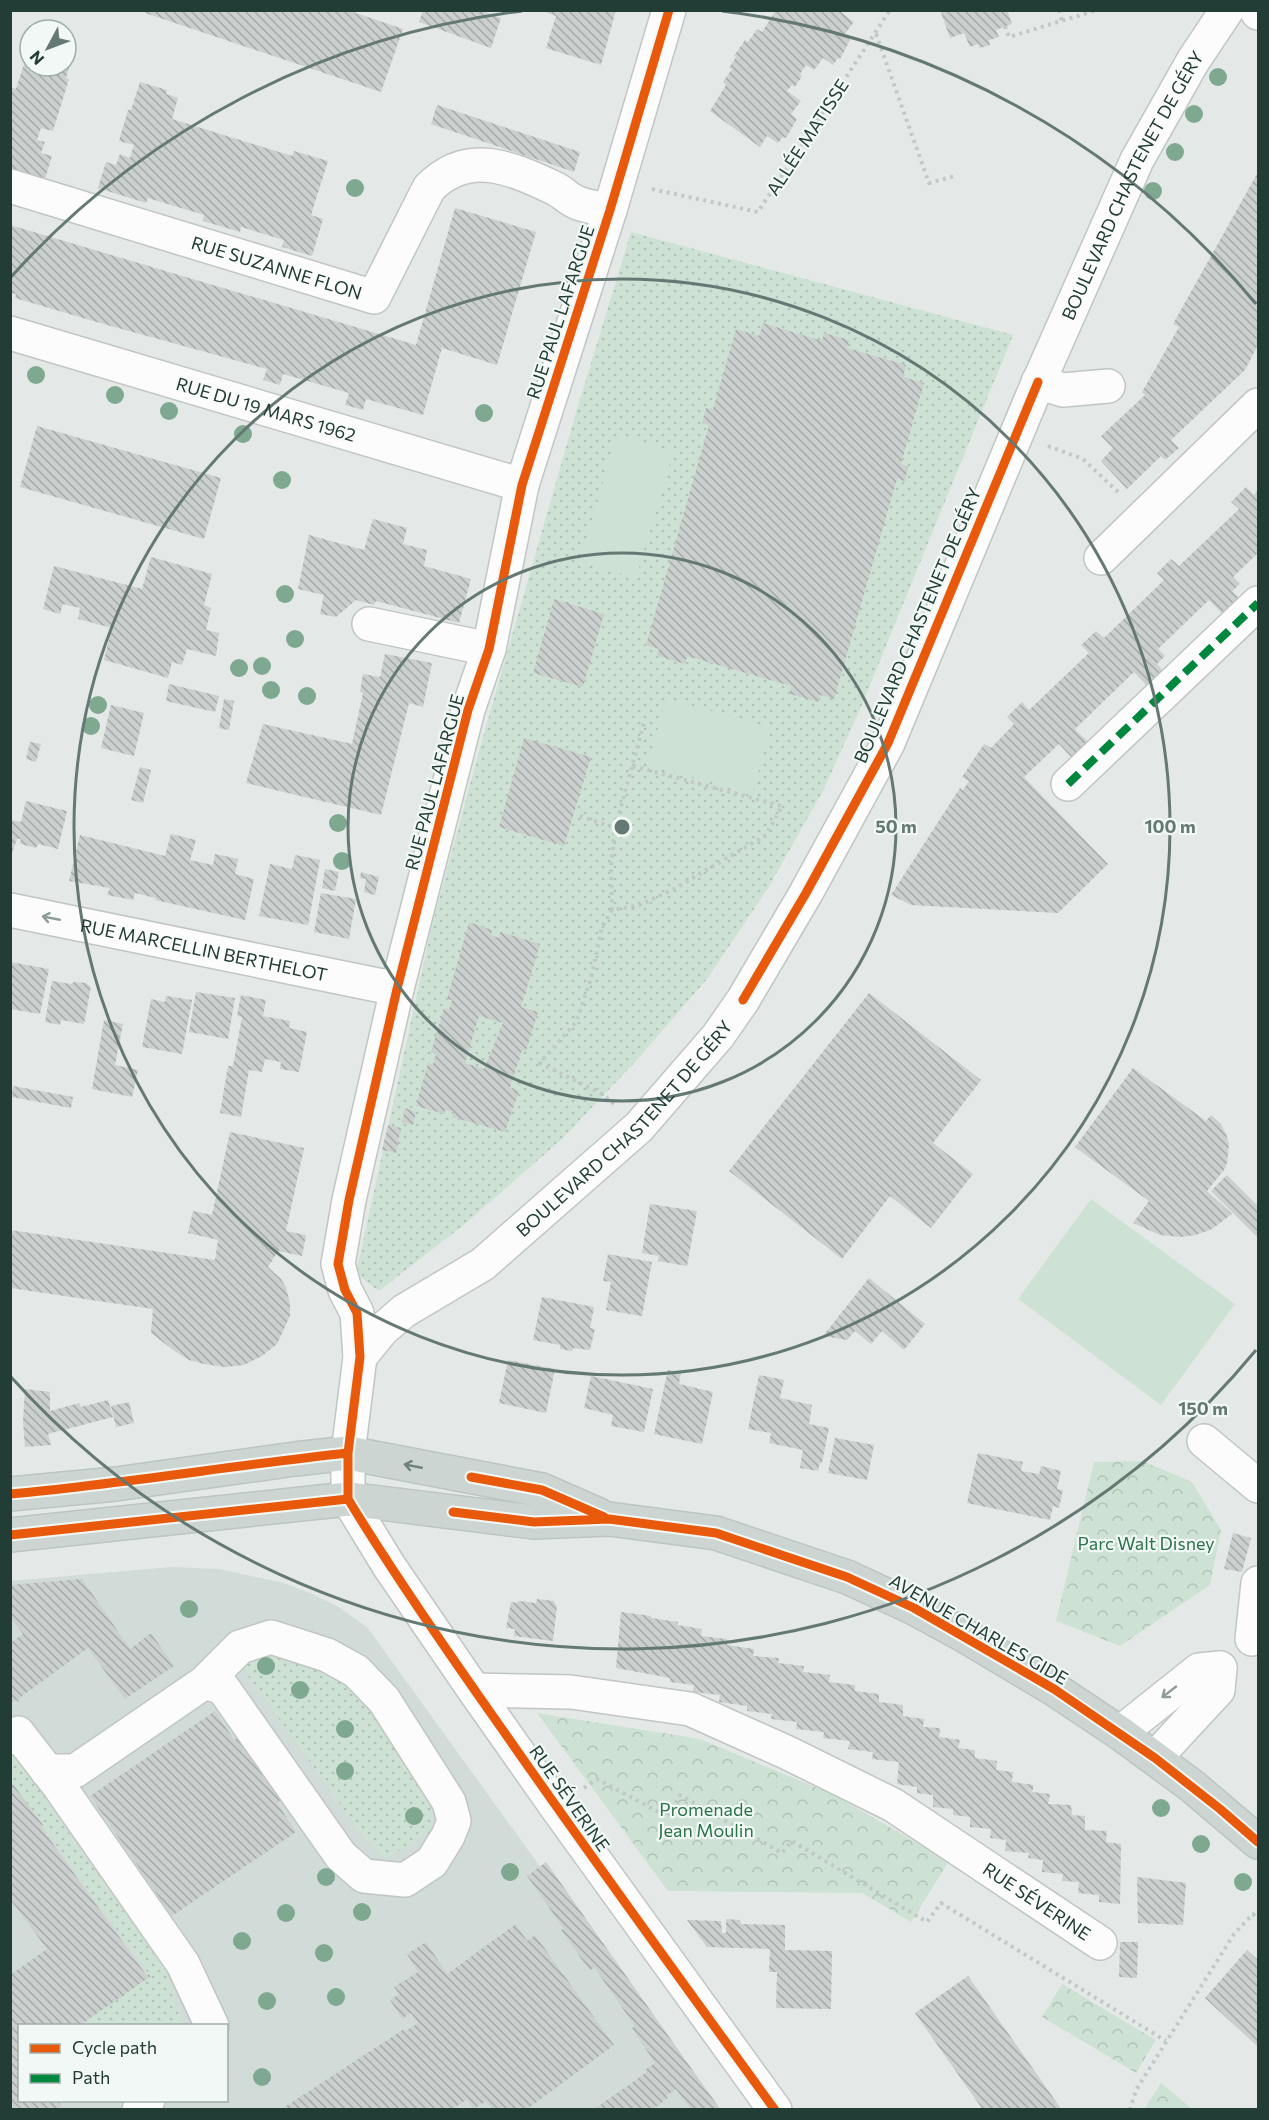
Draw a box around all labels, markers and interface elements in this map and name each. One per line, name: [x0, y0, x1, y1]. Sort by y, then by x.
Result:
north arrow: [18, 18, 78, 78]
street label: BOULEVARD CHASTENET DE GÉRY: [1057, 46, 1208, 323]
text: N: [25, 47, 47, 69]
street label: ALLÉE MATISSE: [761, 75, 853, 199]
street label: RUE PAUL LAFARGUE: [521, 222, 599, 402]
street label: RUE SUZANNE FLON: [189, 231, 365, 304]
street label: RUE DU 19 MARS 1962: [174, 372, 358, 446]
street label: BOULEVARD CHASTENET DE GÉRY: [849, 484, 985, 766]
street label: RUE PAUL LAFARGUE: [400, 691, 468, 873]
text: 50 m: [875, 815, 917, 837]
text: 100 m: [1144, 815, 1196, 837]
centre of rings: [612, 817, 632, 837]
one-way arrow: [42, 912, 62, 923]
street label: RUE MARCELLIN BERTHELOT: [79, 914, 329, 986]
street label: BOULEVARD CHASTENET DE GÉRY: [511, 1016, 737, 1241]
text: 150 m: [1178, 1397, 1228, 1419]
one-way arrow: [404, 1460, 423, 1471]
park label: Parc Walt Disney: [1077, 1532, 1215, 1554]
street label: AVENUE CHARLES GIDE: [886, 1569, 1072, 1689]
one-way arrow: [1161, 1686, 1177, 1699]
street label: RUE SÉVERINE: [525, 1741, 615, 1855]
park label: Promenade Jean Moulin: [658, 1798, 754, 1841]
street label: RUE SÉVERINE: [979, 1857, 1095, 1945]
legend: [18, 2024, 228, 2102]
text: Cycle path: [72, 2036, 157, 2058]
text: Path: [72, 2066, 110, 2088]

